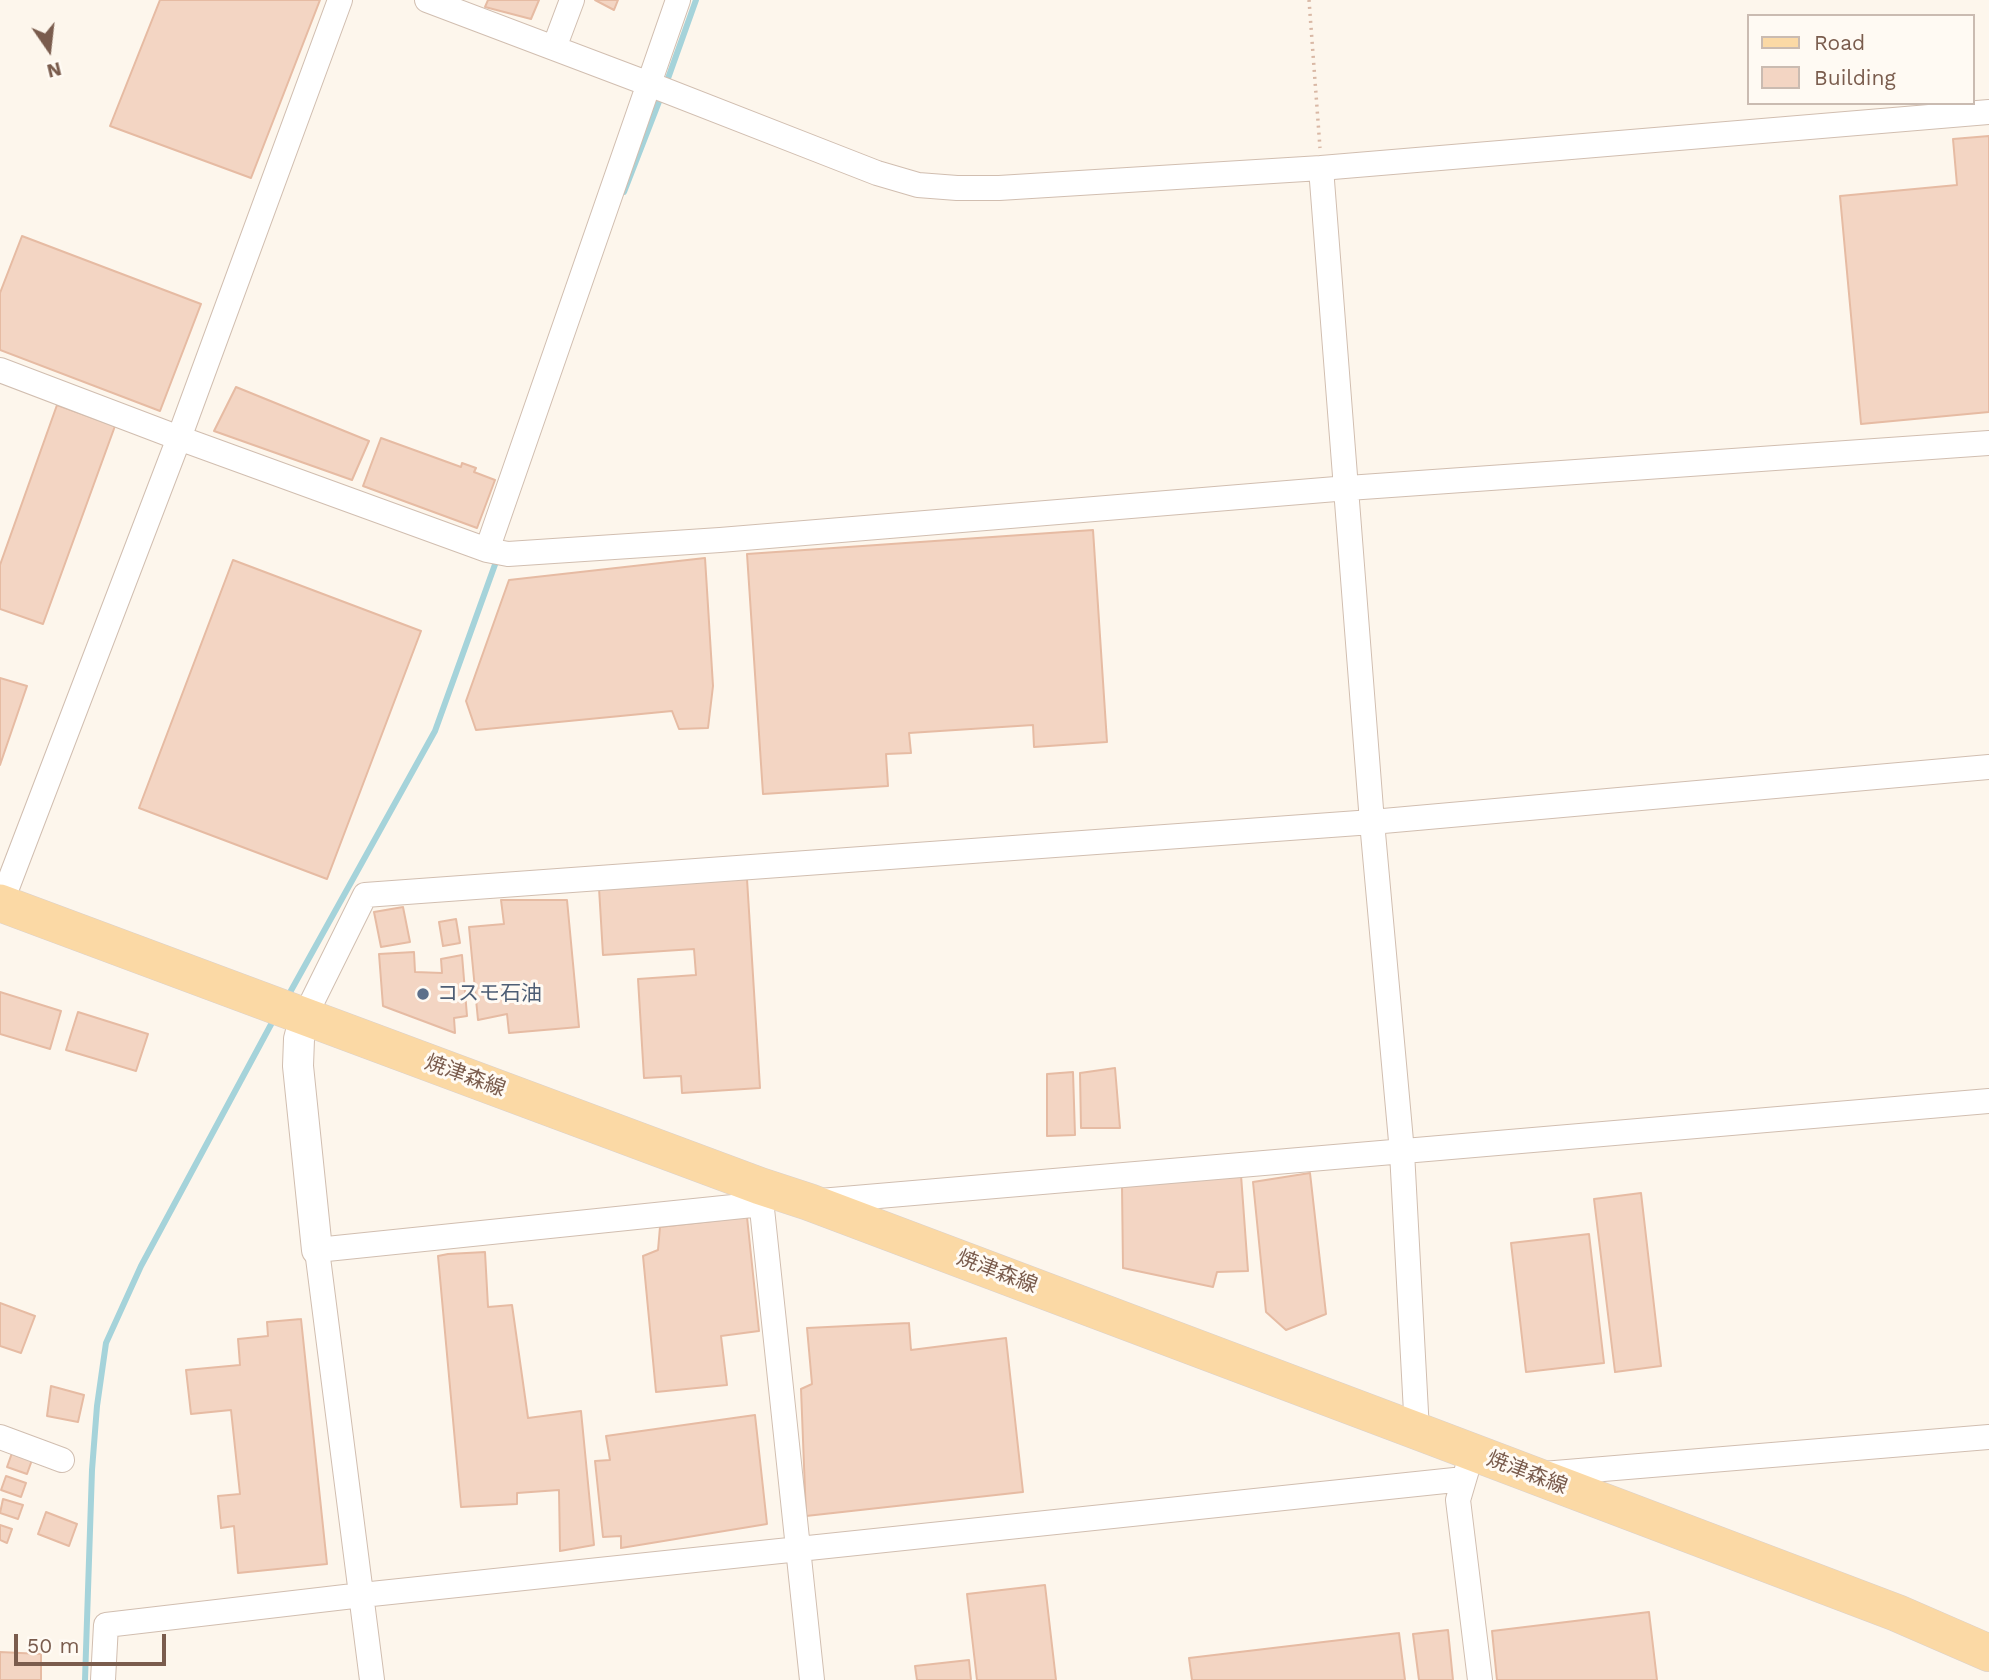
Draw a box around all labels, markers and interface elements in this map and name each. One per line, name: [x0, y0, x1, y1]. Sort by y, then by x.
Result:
north arrow: [14, 14, 84, 84]
legend: [1748, 14, 1975, 105]
text: Road: [1814, 30, 1865, 55]
text: N: [45, 57, 64, 83]
text: Building: [1814, 65, 1896, 90]
place label: コスモ石油: [437, 981, 542, 1007]
marker: コスモ石油: [415, 986, 431, 1002]
street label: 焼津森線: [421, 1050, 509, 1102]
street label: 焼津森線: [953, 1245, 1041, 1299]
street label: 焼津森線: [1483, 1446, 1571, 1500]
scale bar: [18, 1620, 170, 1664]
text: 50 m: [27, 1633, 79, 1658]

